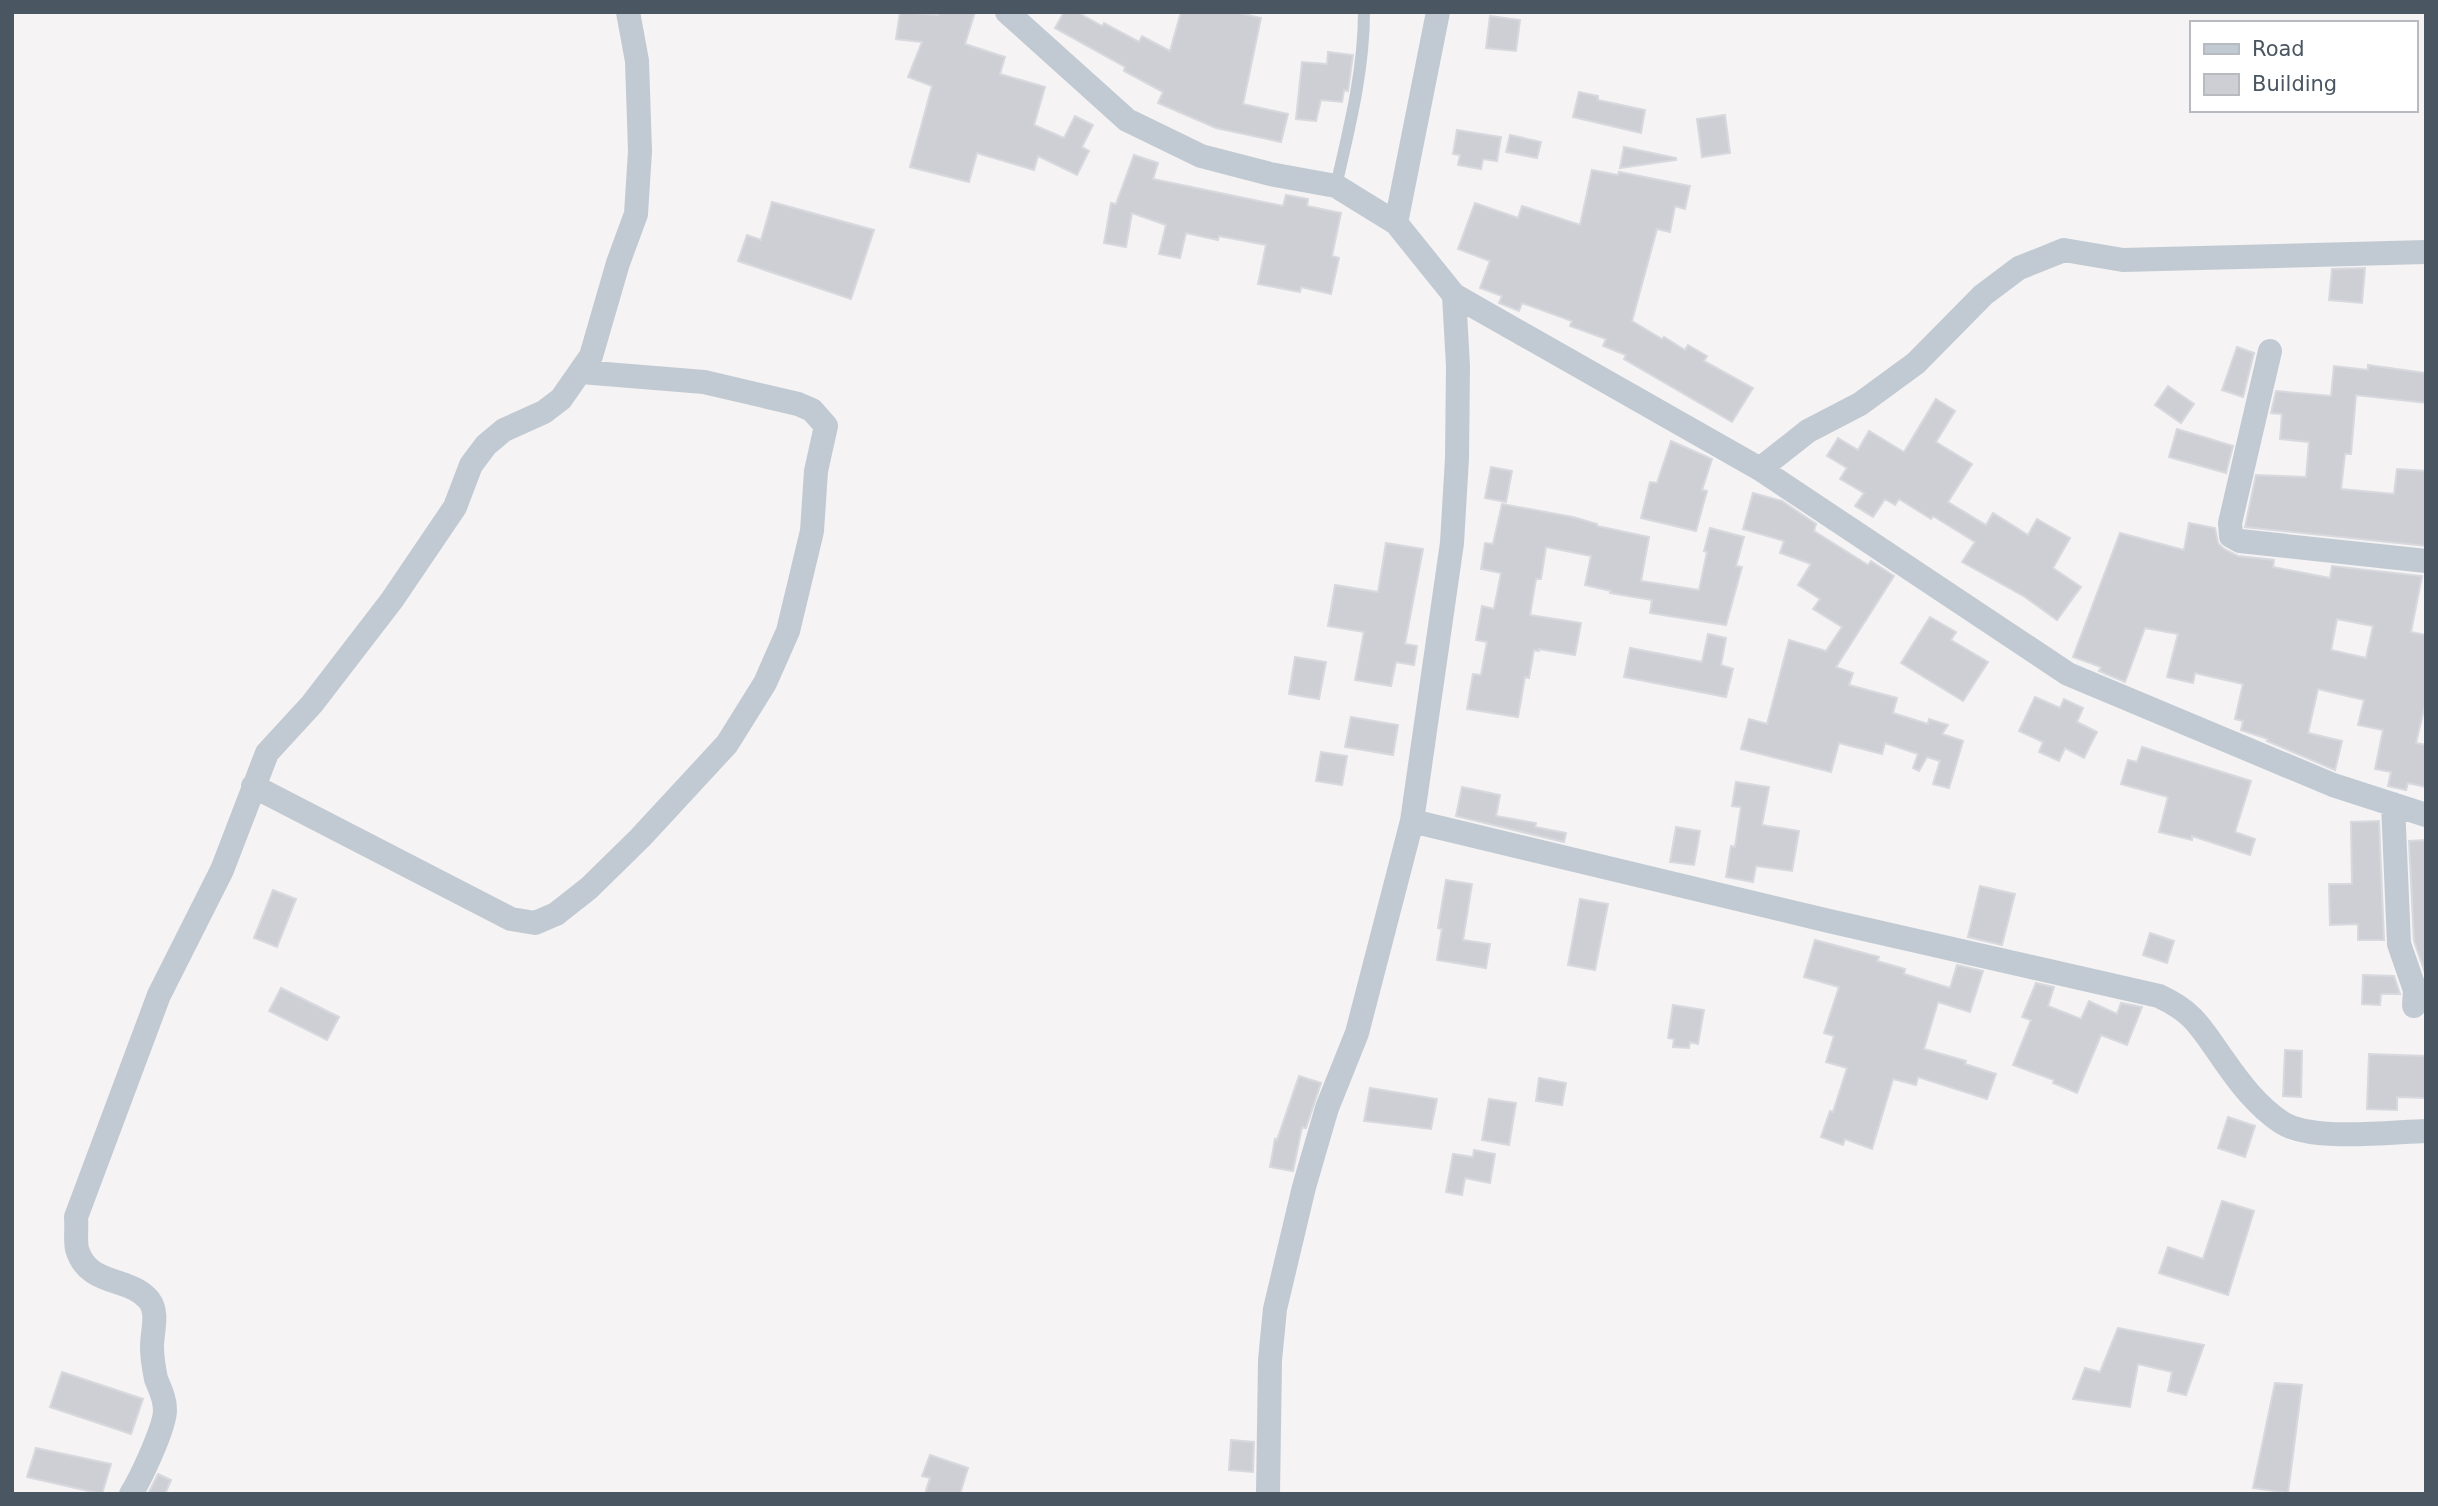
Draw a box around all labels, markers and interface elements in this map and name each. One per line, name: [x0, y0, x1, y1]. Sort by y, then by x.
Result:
legend: [2190, 21, 2417, 112]
text: Road: [2252, 37, 2305, 61]
text: Building: [2252, 72, 2337, 96]

